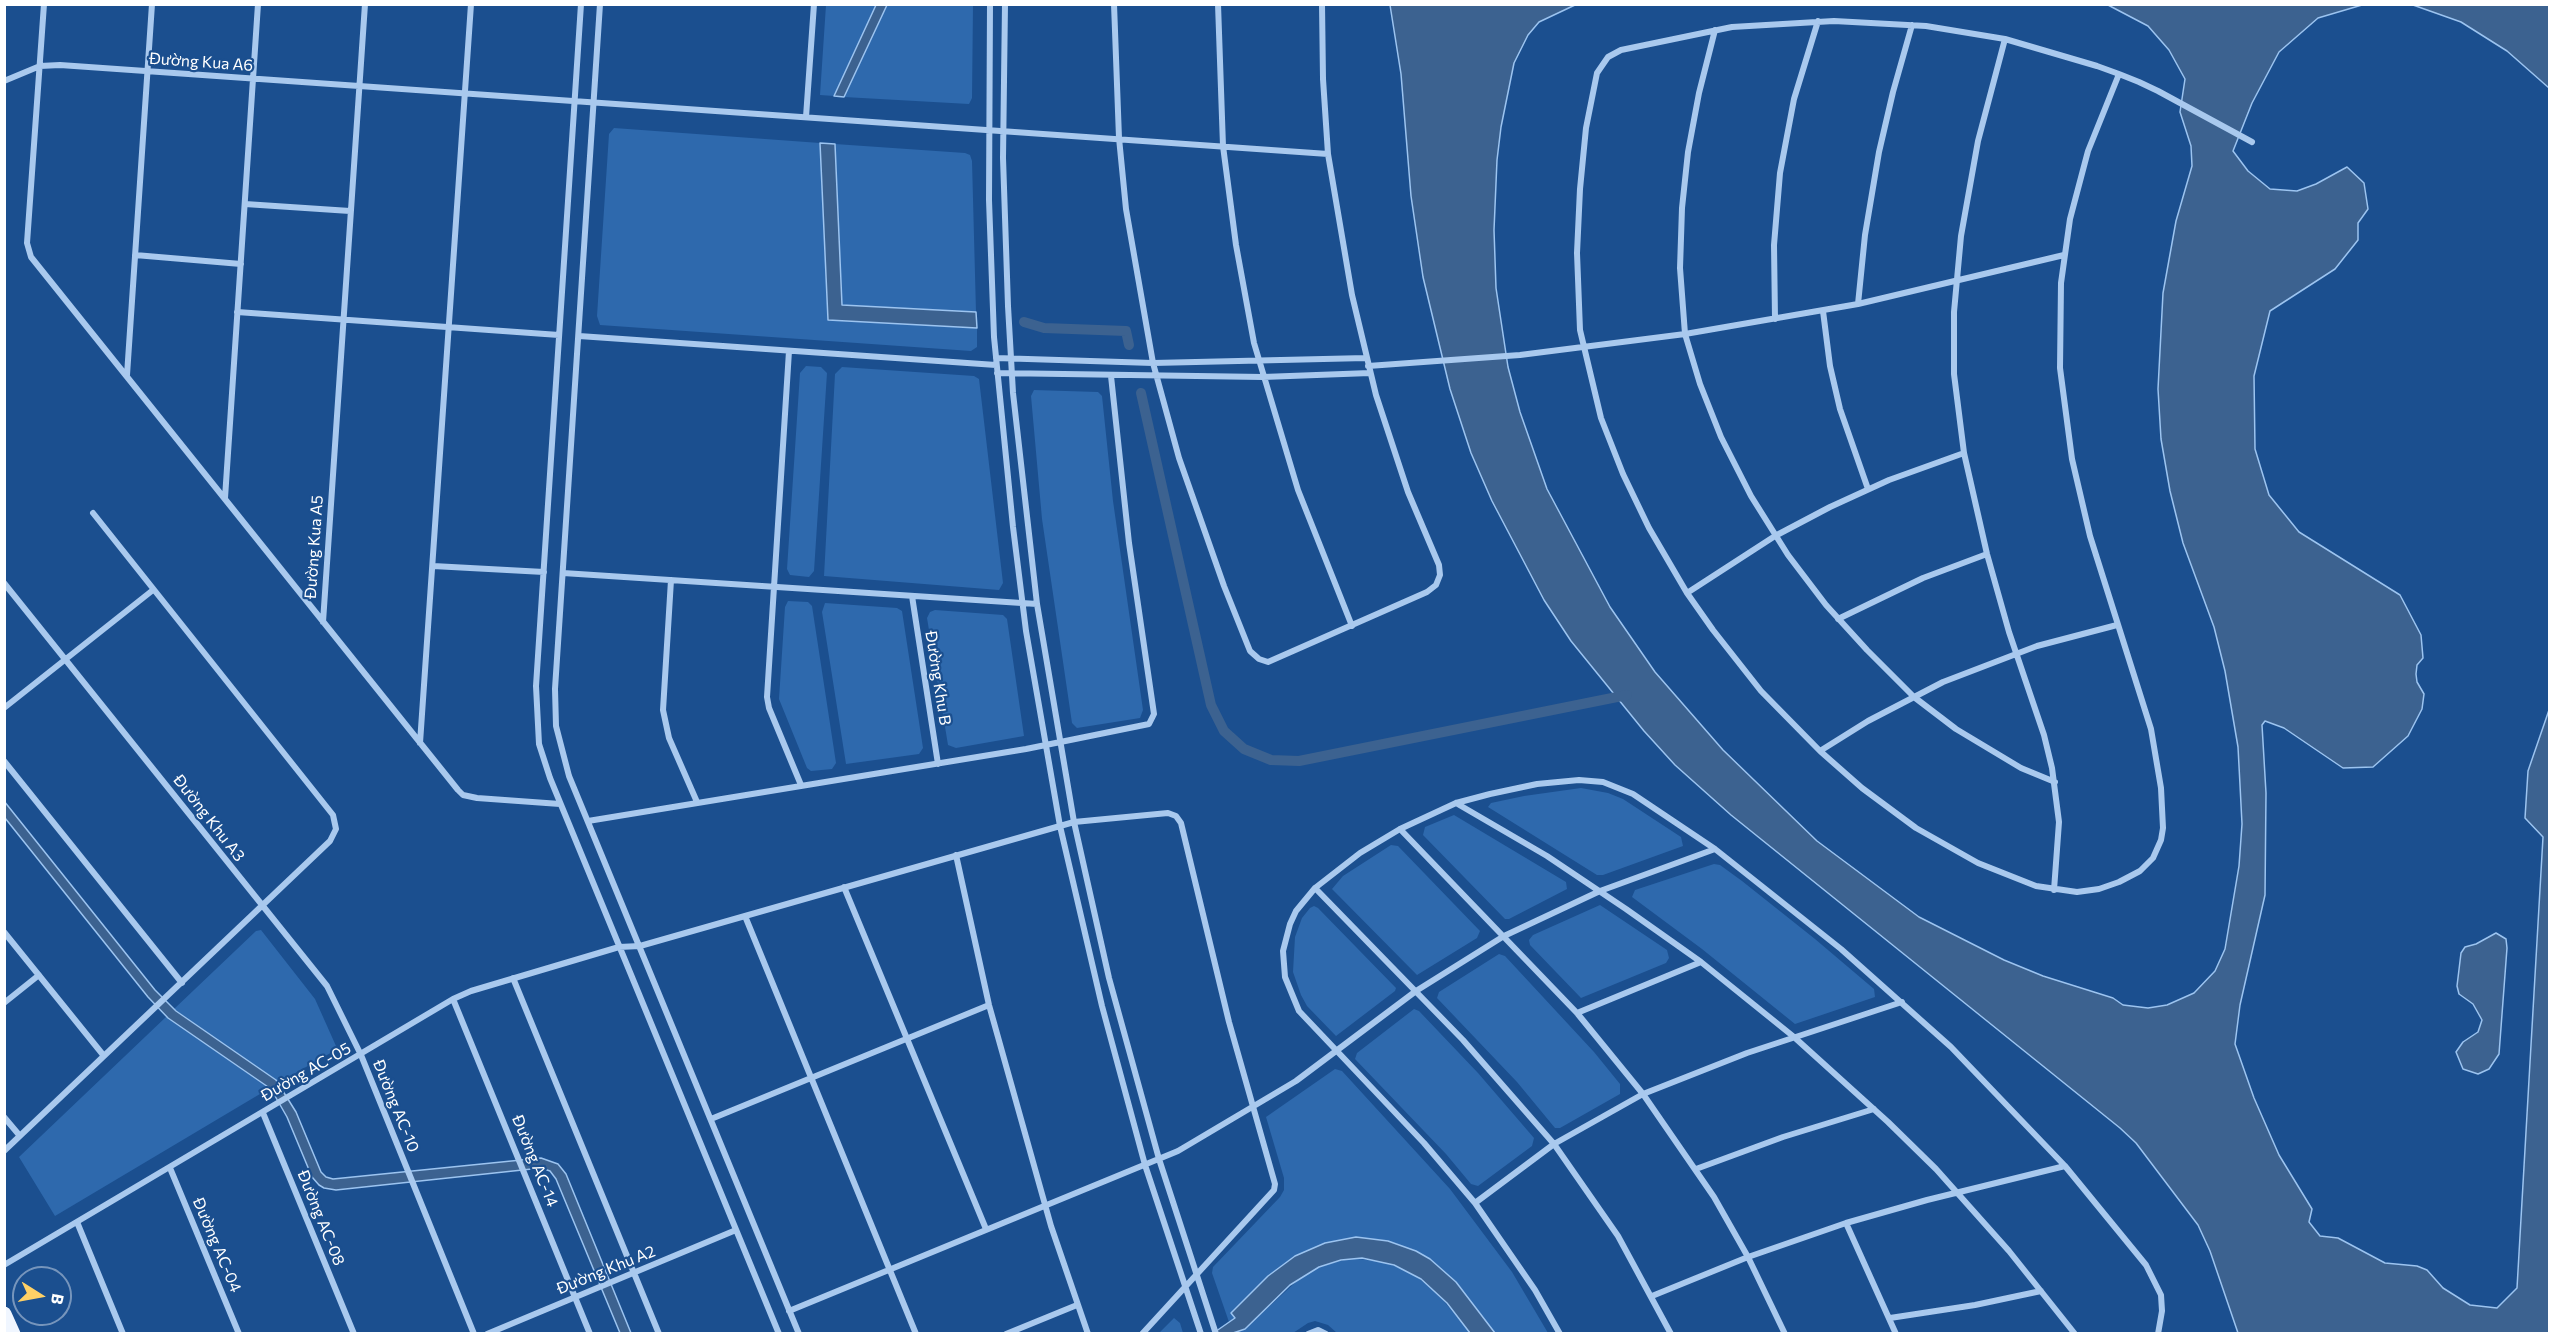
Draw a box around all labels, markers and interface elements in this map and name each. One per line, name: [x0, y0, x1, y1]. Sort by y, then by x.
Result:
street label: Đường Kua A6: [148, 49, 254, 75]
street label: Đường Kua A5: [301, 494, 327, 600]
street label: Đường Khu B: [921, 629, 955, 727]
street label: Đường Khu A3: [169, 771, 249, 865]
street label: Đường AC-05: [258, 1039, 354, 1105]
street label: Đường AC-10: [369, 1057, 423, 1155]
street label: Đường AC-14: [508, 1112, 562, 1210]
street label: Đường AC-08: [293, 1168, 349, 1268]
street label: Đường AC-04: [188, 1195, 246, 1295]
street label: Đường Khu A2: [554, 1241, 658, 1299]
north arrow: [12, 1266, 72, 1326]
text: B: [48, 1292, 69, 1306]

